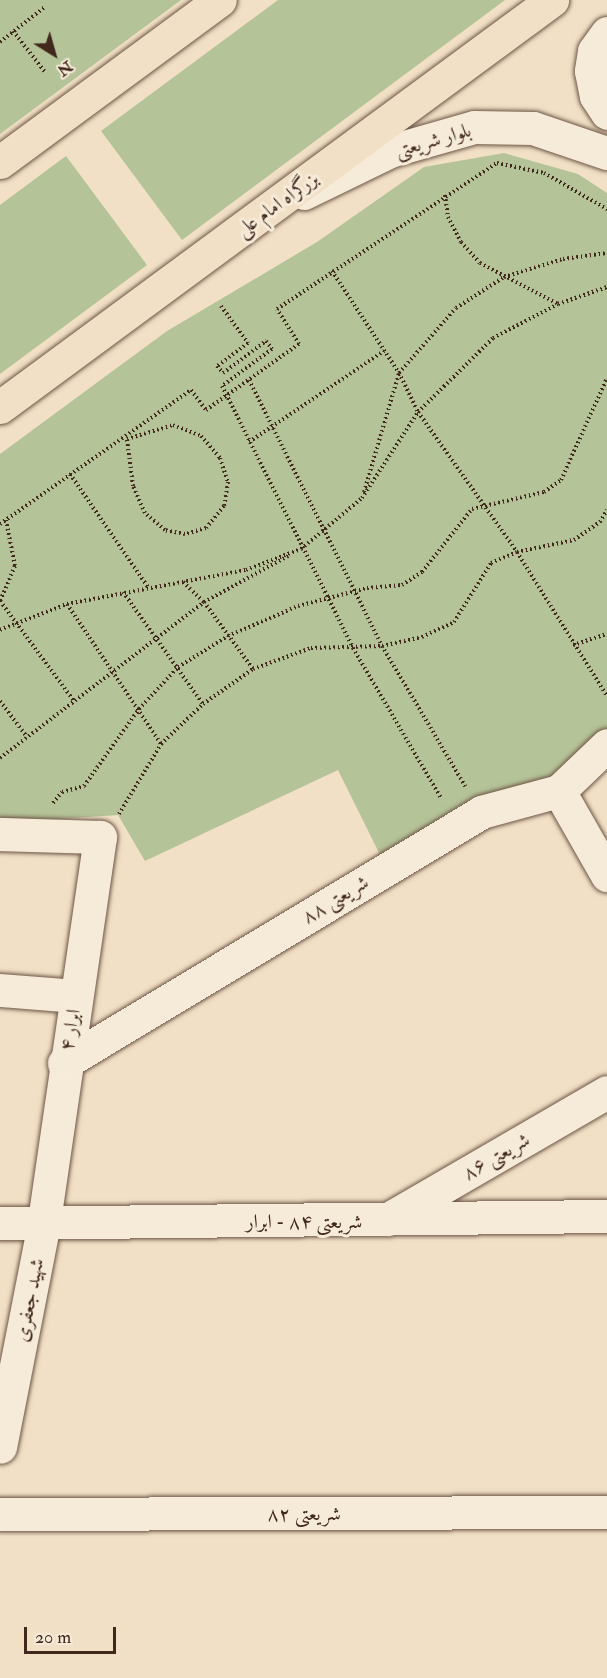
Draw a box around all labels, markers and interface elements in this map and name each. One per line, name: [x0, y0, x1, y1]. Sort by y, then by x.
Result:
north arrow: [24, 24, 84, 84]
text: N: [53, 56, 77, 81]
street label: بلوار شریعتی: [392, 118, 474, 162]
street label: بزرگراه امام علی: [231, 166, 323, 242]
street label: شریعتی ۸۸: [297, 870, 373, 928]
street label: ابرار ۴: [55, 1007, 85, 1053]
street label: شریعتی ۸۶: [458, 1127, 534, 1185]
street label: شریعتی ۸۴ - ابرار: [246, 1209, 362, 1233]
street label: شهید جعفری: [9, 1256, 49, 1344]
street label: شریعتی ۸۲: [267, 1501, 341, 1525]
scale bar: [27, 1615, 118, 1653]
text: 20 m: [35, 1626, 71, 1649]

